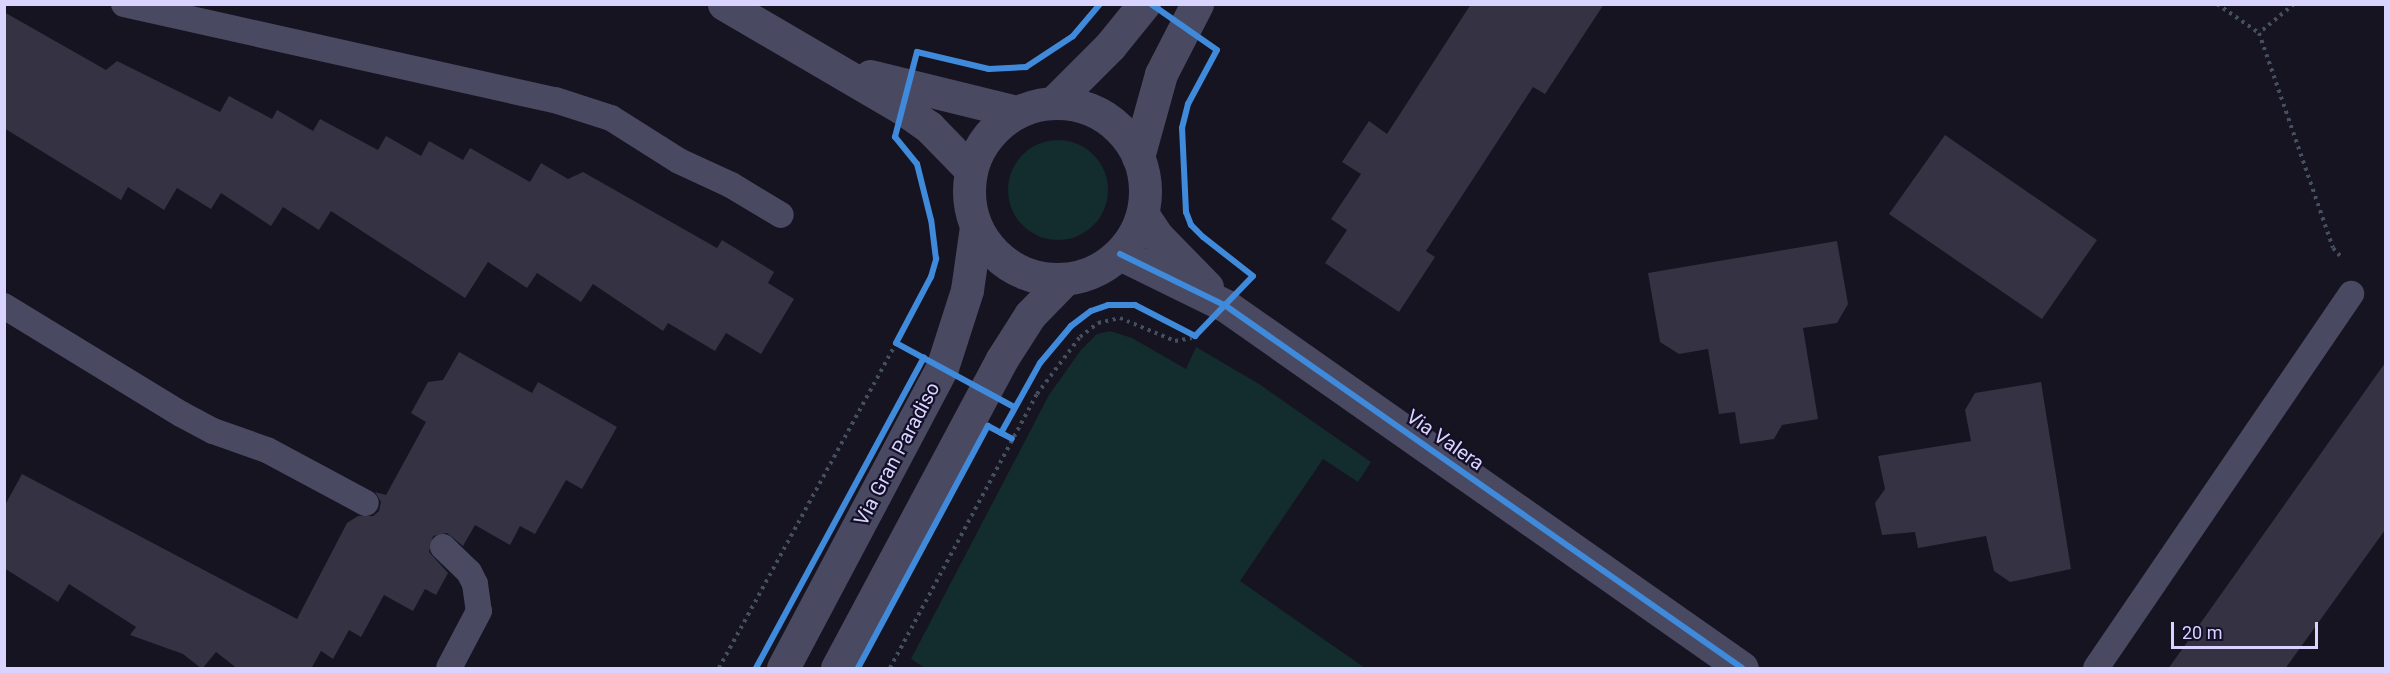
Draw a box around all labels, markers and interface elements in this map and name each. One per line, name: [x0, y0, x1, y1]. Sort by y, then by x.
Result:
street label: Via Gran Paradiso: [849, 378, 945, 530]
street label: Via Valera: [1402, 405, 1488, 475]
scale bar: [2174, 610, 2321, 648]
text: 20 m: [2182, 622, 2222, 643]

